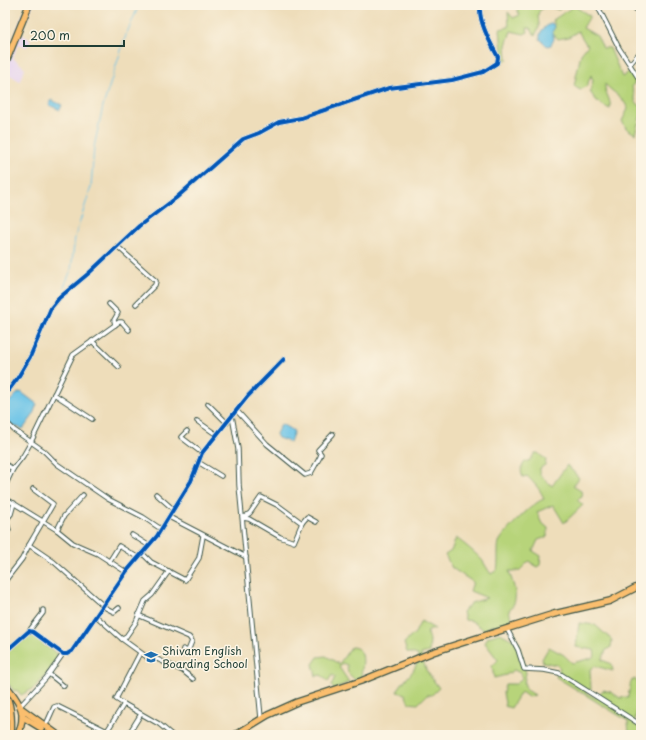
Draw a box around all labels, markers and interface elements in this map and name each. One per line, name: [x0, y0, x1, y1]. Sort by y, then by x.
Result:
scale bar: [24, 22, 124, 48]
text: 200 m: [30, 26, 70, 44]
place label: Shivam English Boarding School: [162, 642, 248, 672]
school or university icon: Shivam English Boarding School: [143, 649, 159, 665]

